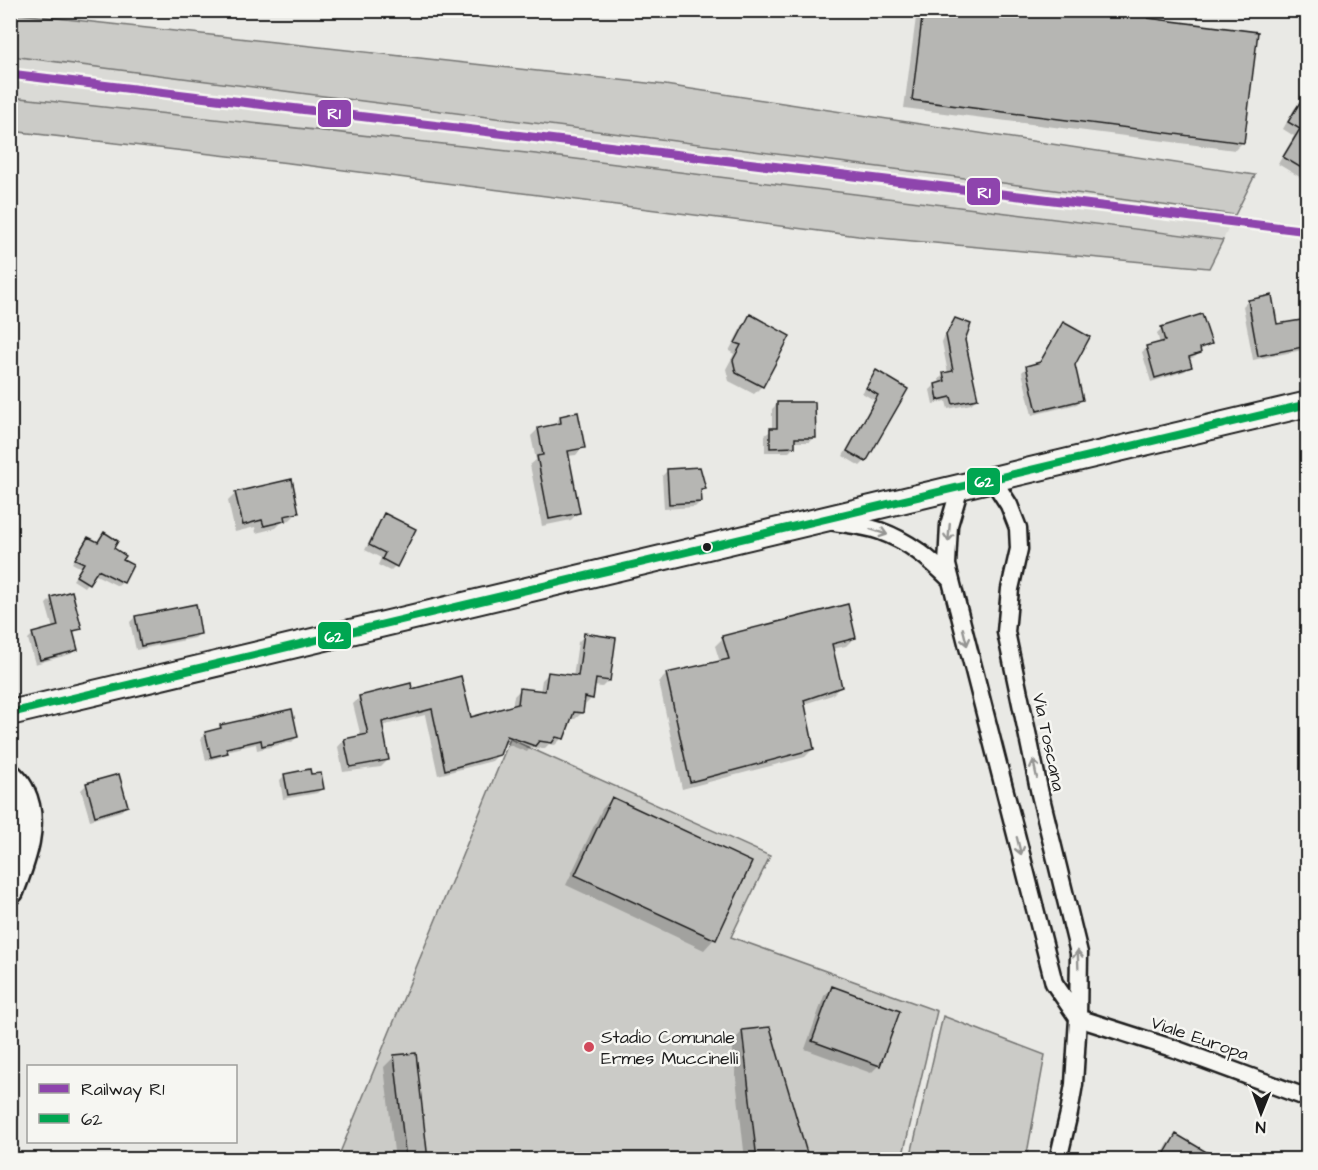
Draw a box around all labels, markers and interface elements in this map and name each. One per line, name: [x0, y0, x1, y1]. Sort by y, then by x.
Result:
line badge: R1: [317, 99, 352, 128]
text: R1: [327, 103, 342, 125]
line badge: R1: [966, 177, 1001, 206]
text: R1: [977, 182, 992, 204]
line badge: 62: [966, 467, 1001, 496]
text: 62: [974, 471, 994, 493]
one-way arrow: [943, 523, 954, 543]
one-way arrow: [869, 527, 888, 538]
unlabelled marker: [701, 541, 713, 553]
line badge: 62: [317, 621, 352, 650]
text: 62: [324, 626, 344, 648]
one-way arrow: [960, 627, 971, 646]
street label: Via Toscana: [1026, 691, 1071, 793]
one-way arrow: [1029, 760, 1040, 780]
one-way arrow: [1014, 836, 1025, 855]
one-way arrow: [1073, 950, 1084, 970]
street label: Viale Europa: [1148, 1010, 1252, 1067]
place label: Stadio Comunale Ermes Muccinelli: [601, 1025, 739, 1071]
marker: Stadio Comunale Ermes Muccinelli: [582, 1040, 596, 1054]
legend: [27, 1065, 237, 1143]
text: Railway R1: [81, 1077, 164, 1103]
north arrow: [1231, 1083, 1291, 1143]
text: 62: [81, 1107, 103, 1132]
text: N: [1256, 1116, 1266, 1138]

